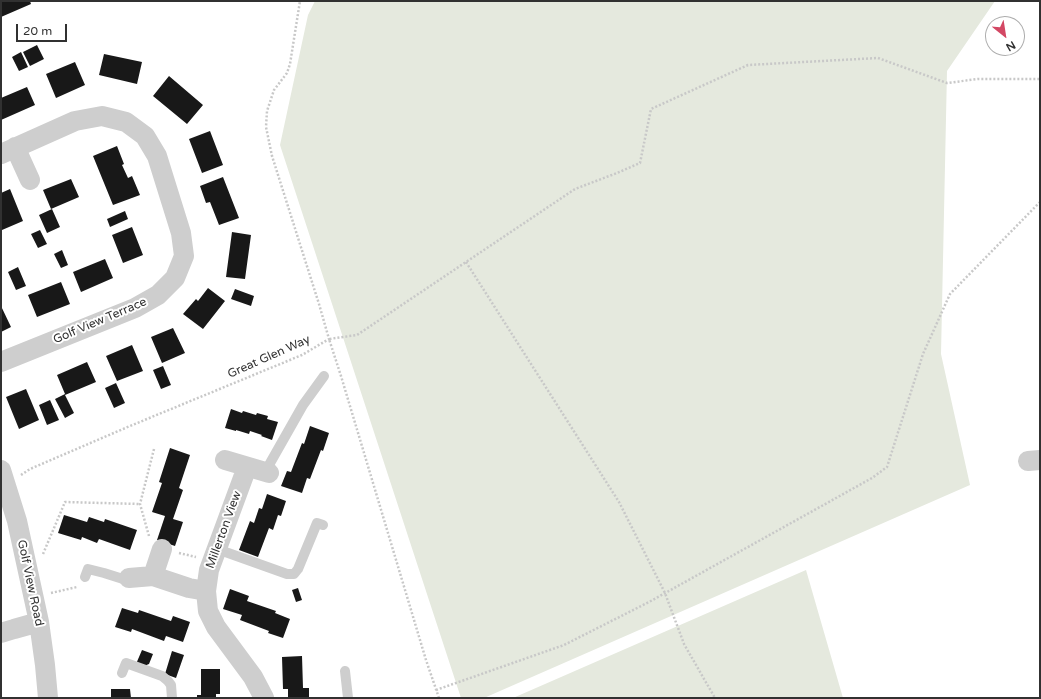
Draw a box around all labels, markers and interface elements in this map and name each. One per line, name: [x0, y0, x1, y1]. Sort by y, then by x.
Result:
scale bar: [18, 16, 69, 42]
north arrow: [985, 16, 1025, 56]
text: 20 m: [23, 24, 52, 38]
text: N: [1004, 38, 1018, 54]
street label: Golf View Terrace: [51, 295, 149, 347]
street label: Great Glen Way: [226, 332, 312, 382]
street label: Millerton View: [203, 489, 245, 571]
street label: Golf View Road: [14, 539, 46, 627]

